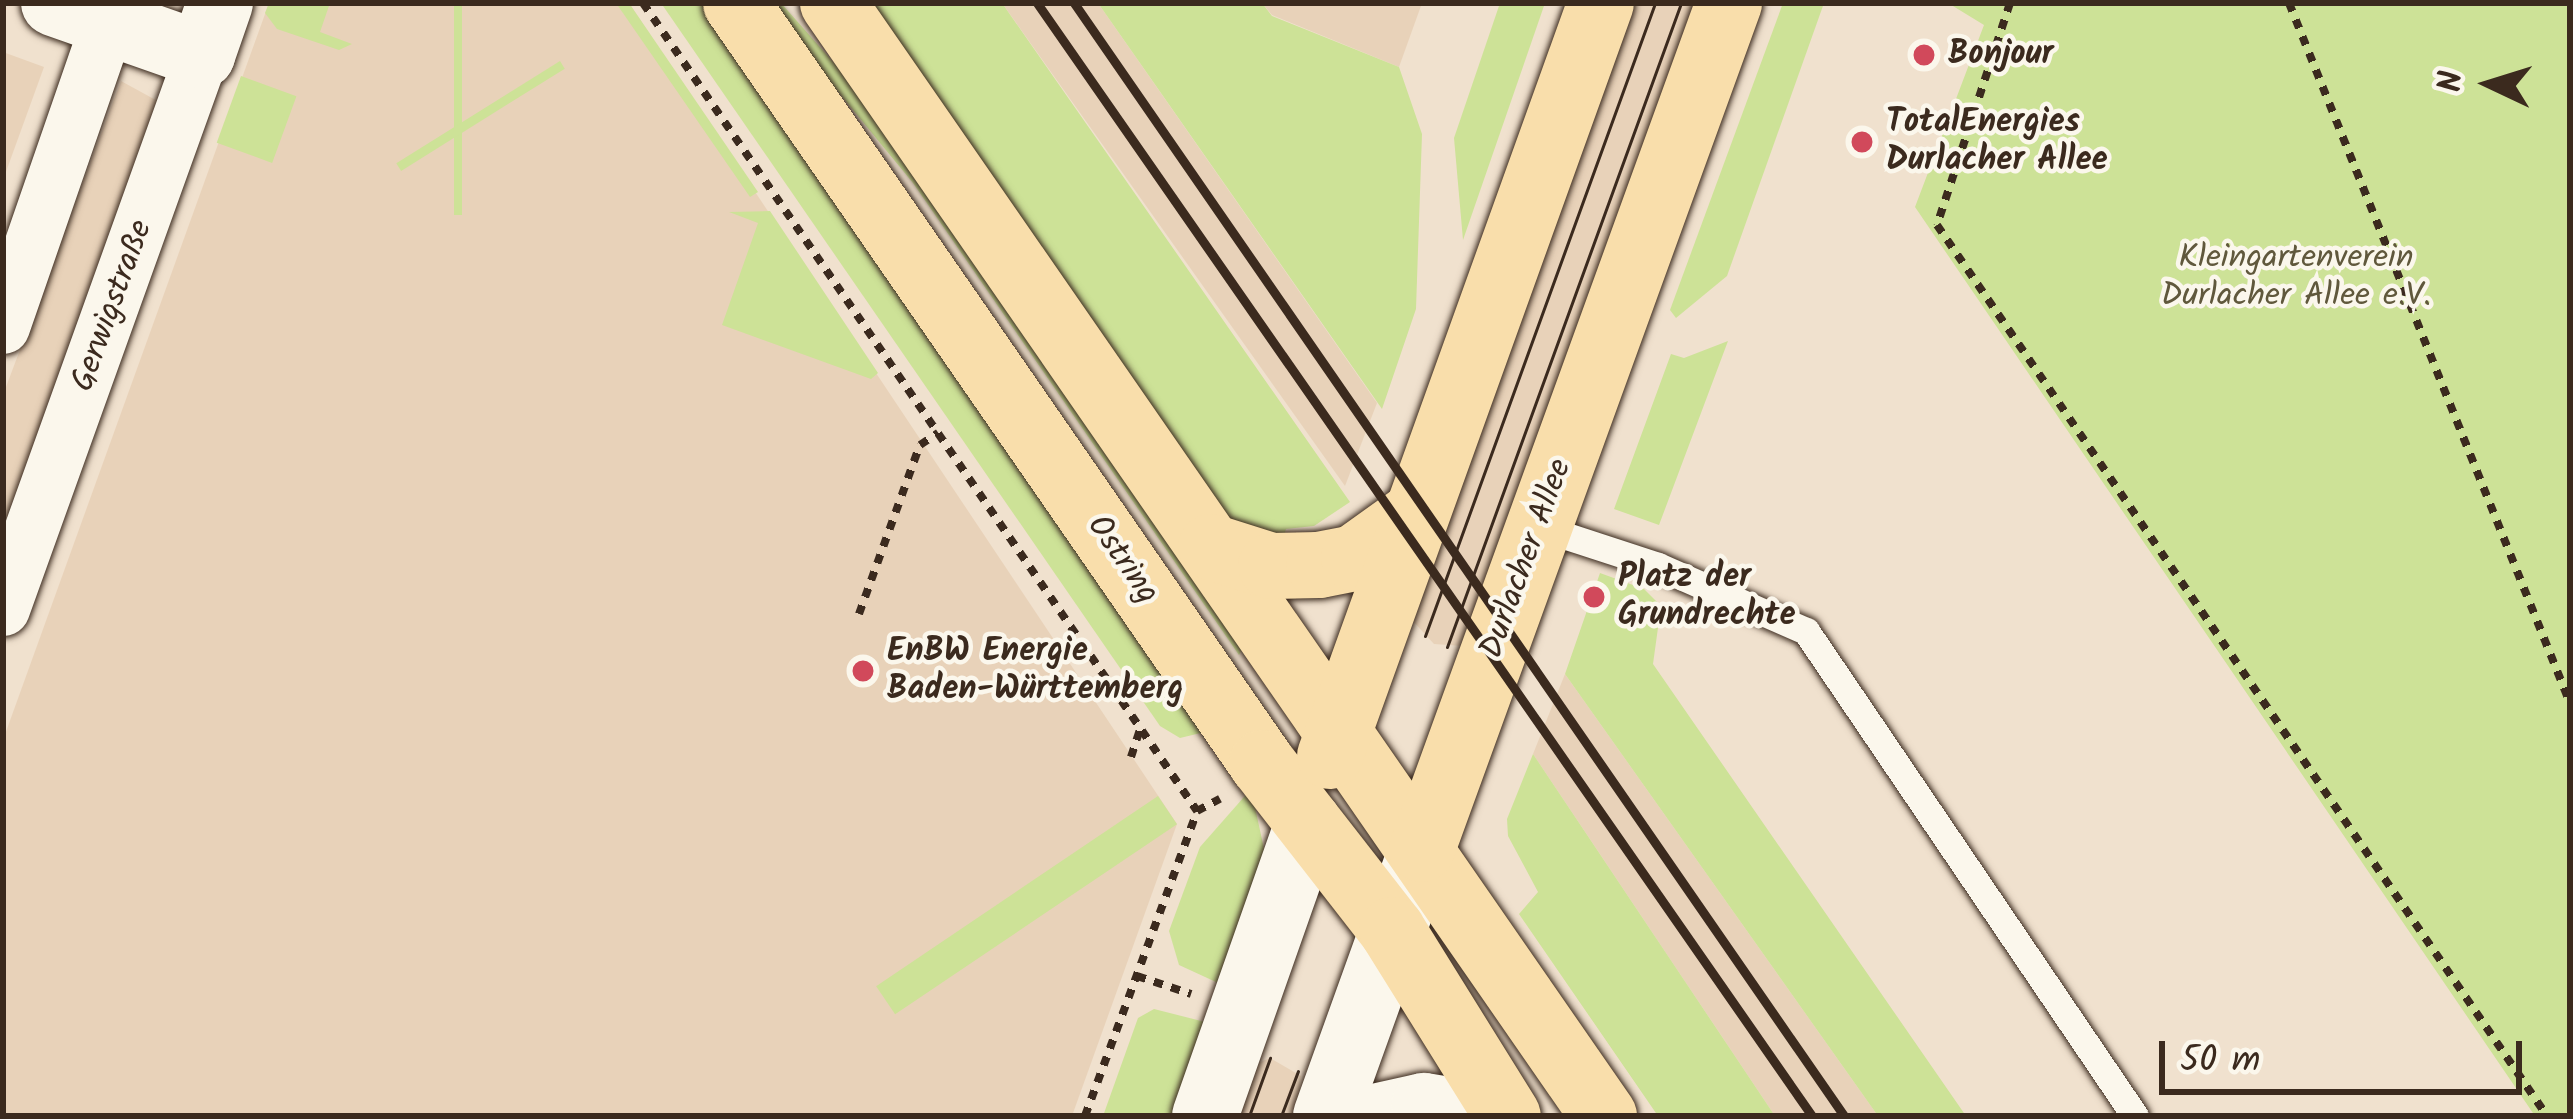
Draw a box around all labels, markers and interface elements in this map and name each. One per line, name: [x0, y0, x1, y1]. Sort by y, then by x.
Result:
north arrow: [2429, 24, 2549, 144]
place label: Bonjour: [1948, 35, 2054, 75]
marker: Bonjour: [1911, 42, 1937, 68]
text: N: [2425, 69, 2480, 94]
place label: TotalEnergies Durlacher Allee: [1886, 103, 2108, 181]
marker: TotalEnergies Durlacher Allee: [1849, 129, 1875, 155]
street label: Gerwigstraße: [64, 215, 162, 397]
park label: Kleingartenverein Durlacher Allee e.V.: [2161, 239, 2431, 317]
street label: Durlacher Allee: [1473, 454, 1581, 664]
street label: Ostring: [1077, 508, 1167, 612]
place label: Platz der Grundrechte: [1618, 558, 1796, 636]
marker: Platz der Grundrechte: [1581, 584, 1607, 610]
place label: EnBW Energie Baden-Württemberg: [887, 632, 1183, 710]
marker: EnBW Energie Baden-Württemberg: [850, 658, 876, 684]
scale bar: [2165, 1017, 2528, 1091]
text: 50 m: [2180, 1033, 2260, 1090]

